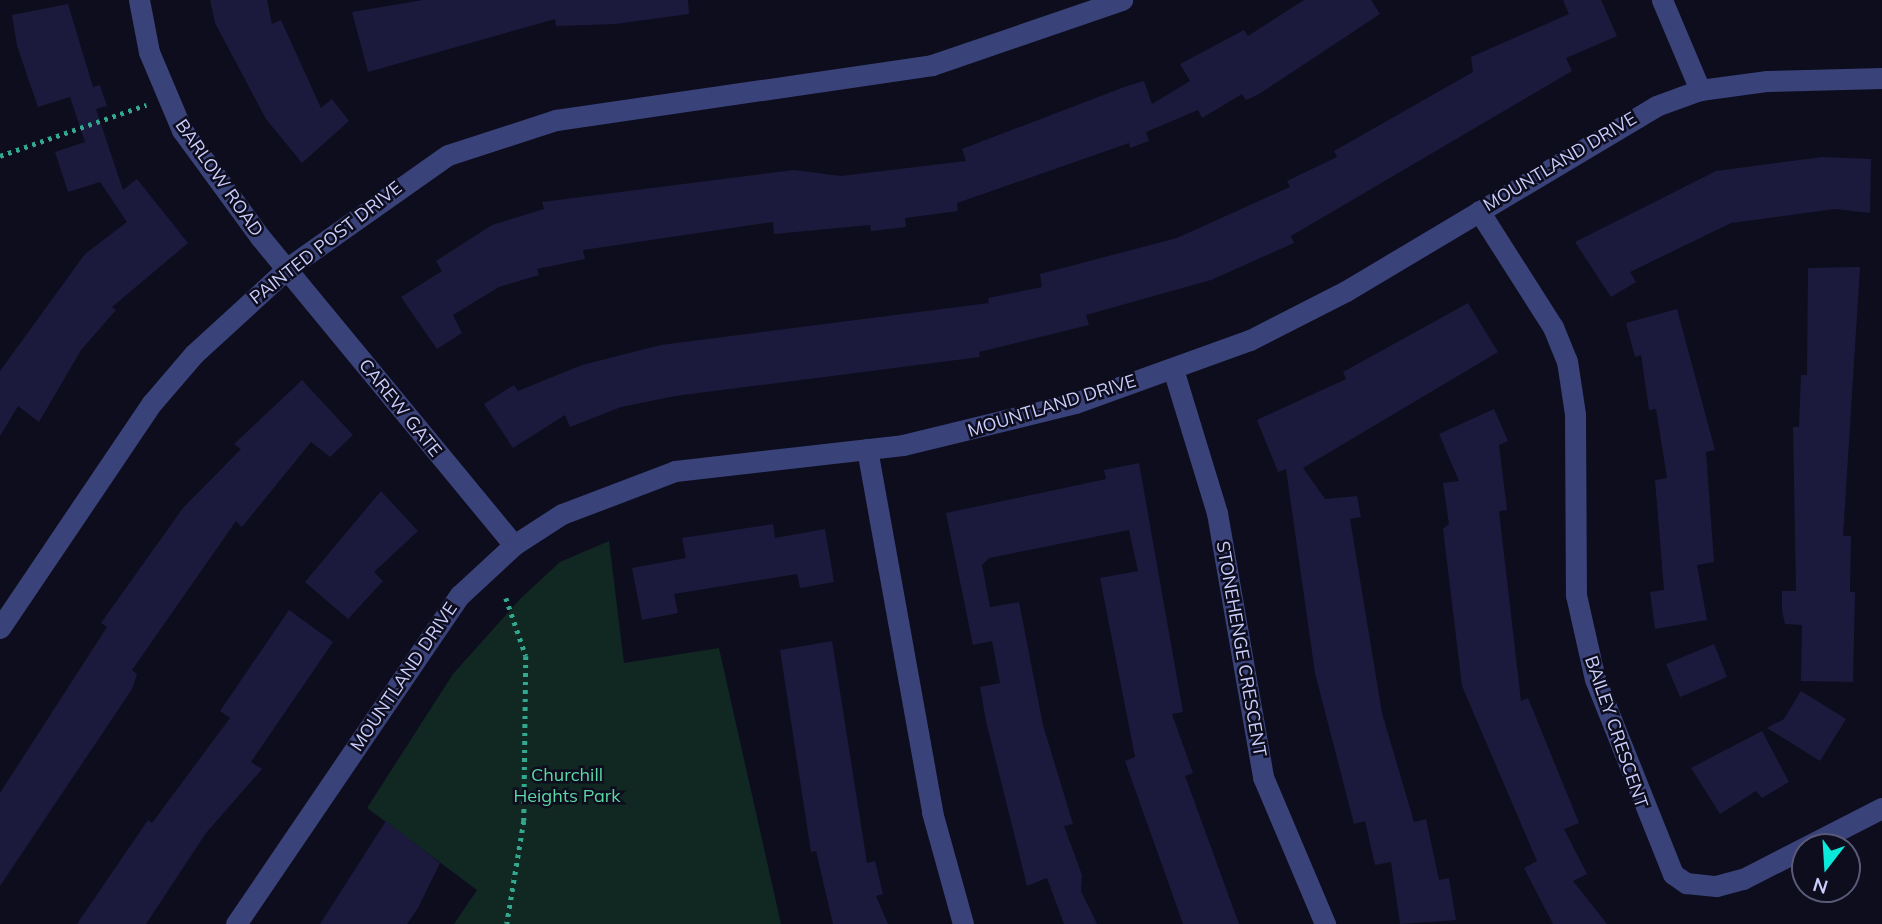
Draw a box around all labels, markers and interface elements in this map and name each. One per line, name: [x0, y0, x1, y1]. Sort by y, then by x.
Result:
street label: MOUNTLAND DRIVE: [1480, 108, 1640, 216]
street label: BARLOW ROAD: [171, 115, 267, 241]
street label: PAINTED POST DRIVE: [246, 177, 406, 309]
street label: CAREW GATE: [354, 355, 446, 461]
street label: MOUNTLAND DRIVE: [965, 370, 1139, 442]
street label: STONEHENGE CRESCENT: [1211, 539, 1271, 759]
street label: MOUNTLAND DRIVE: [346, 599, 462, 755]
street label: BAILEY CRESCENT: [1580, 653, 1652, 811]
park label: Churchill Heights Park: [513, 765, 621, 808]
north arrow: [1791, 833, 1861, 903]
text: N: [1810, 873, 1831, 900]

